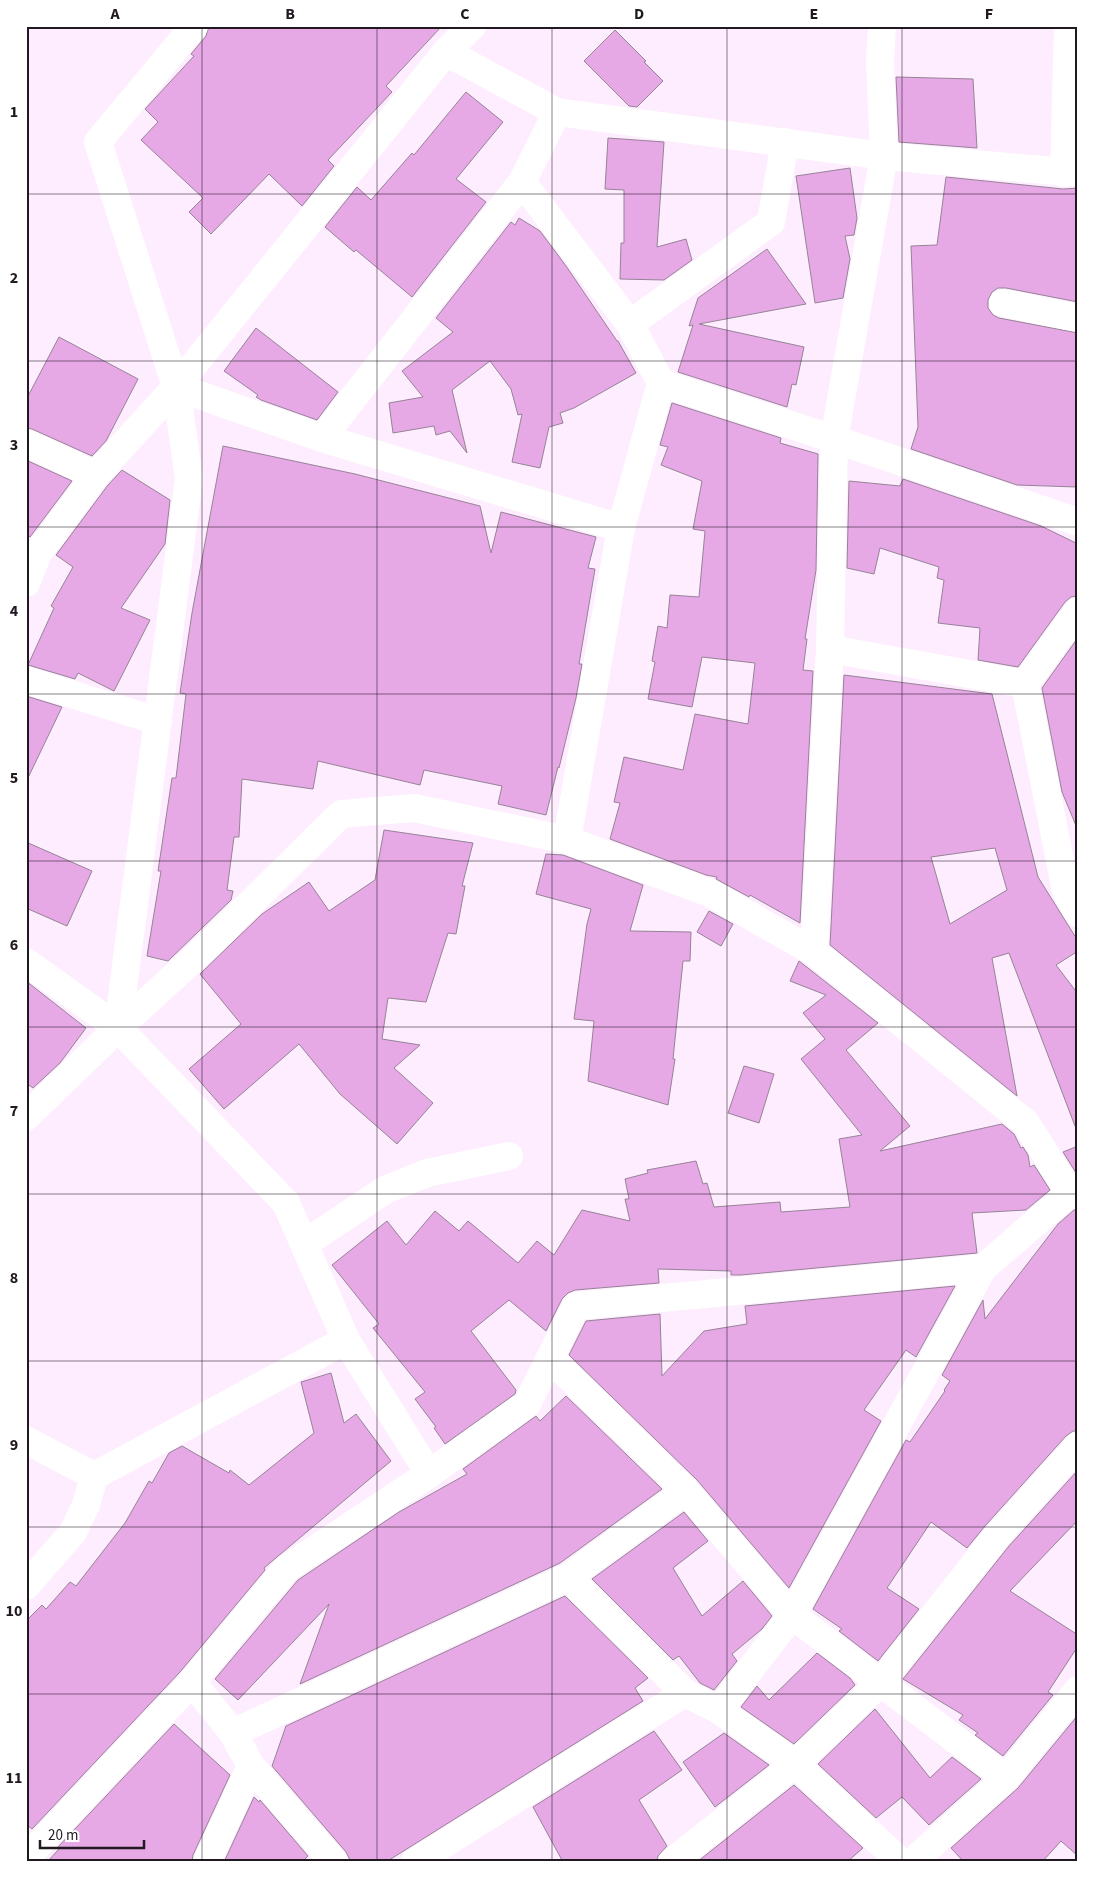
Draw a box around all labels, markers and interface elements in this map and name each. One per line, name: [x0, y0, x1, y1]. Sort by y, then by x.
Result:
text: A: [109, 3, 120, 25]
text: B: [285, 3, 295, 25]
text: C: [460, 3, 470, 25]
text: D: [634, 3, 644, 25]
text: E: [810, 3, 818, 25]
text: F: [985, 3, 993, 25]
text: 1: [10, 101, 18, 123]
text: 2: [10, 267, 18, 289]
text: 3: [10, 434, 18, 456]
text: 4: [10, 600, 19, 622]
text: 5: [10, 767, 18, 789]
text: 6: [10, 934, 18, 956]
text: 7: [10, 1100, 18, 1122]
text: 8: [10, 1267, 18, 1289]
text: 9: [10, 1434, 18, 1456]
text: 10: [6, 1600, 22, 1622]
text: 11: [6, 1767, 22, 1789]
scale bar: [40, 1818, 144, 1850]
text: 20 m: [48, 1825, 78, 1846]

